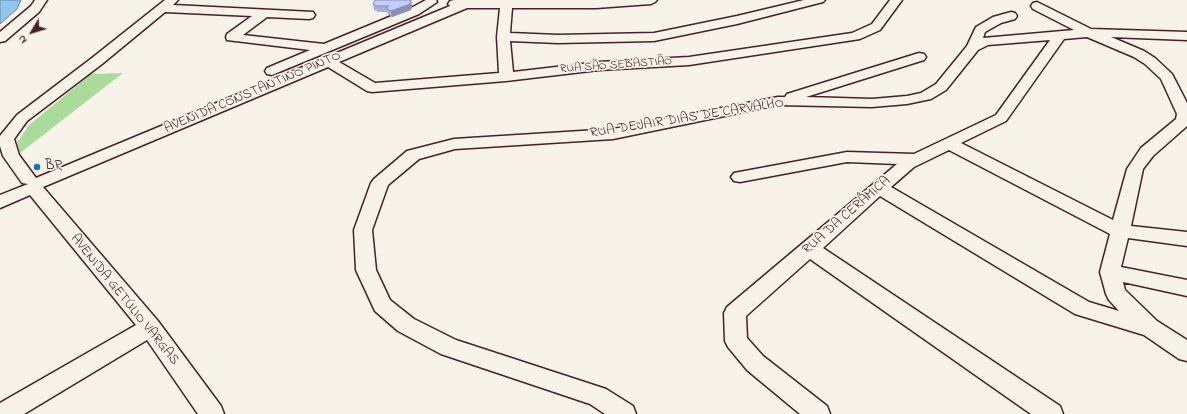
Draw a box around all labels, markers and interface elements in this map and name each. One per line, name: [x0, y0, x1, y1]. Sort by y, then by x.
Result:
north arrow: [12, 12, 52, 52]
text: N: [14, 32, 31, 47]
street label: AVENIDA CONSTANTINO PINTO: [162, 48, 344, 138]
street label: RUA SÃO SEBASTIÃO: [559, 55, 673, 77]
street label: RUA DEJAIR DIAS DE CARVALHO: [589, 95, 785, 143]
place label: BR: [45, 159, 62, 175]
marker: BR: [32, 162, 42, 172]
street label: RUA DA CERÂMICA: [800, 173, 894, 259]
street label: AVENIDA GETÚLIO VARGAS: [66, 231, 182, 369]

